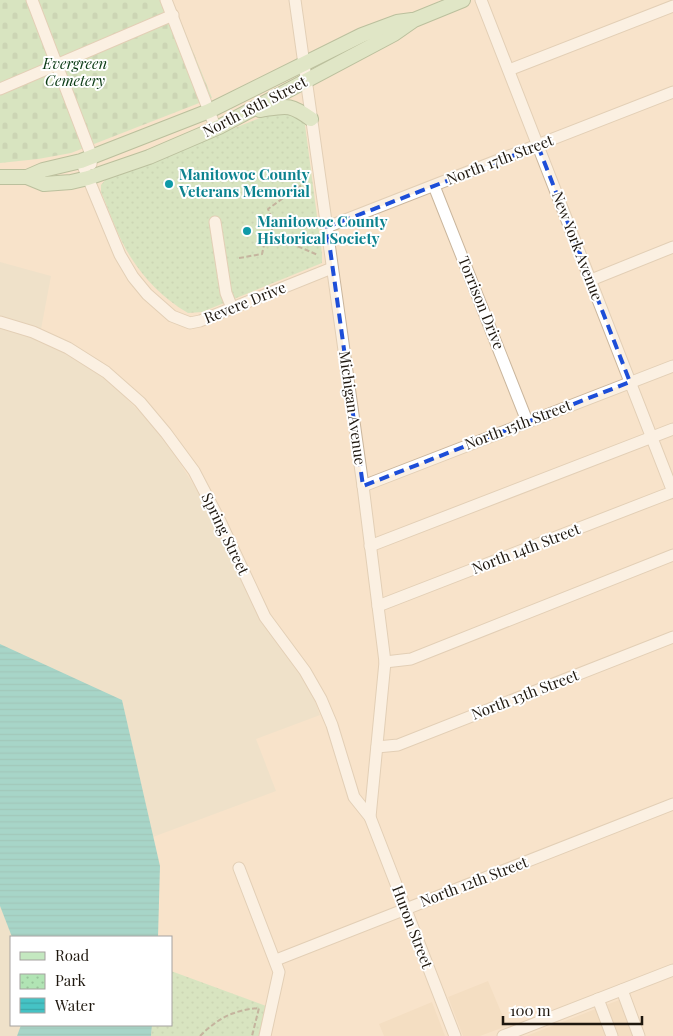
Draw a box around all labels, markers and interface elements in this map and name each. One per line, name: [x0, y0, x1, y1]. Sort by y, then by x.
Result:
park label: Evergreen Cemetery: [42, 53, 107, 90]
street label: North 18th Street: [199, 71, 311, 141]
street label: North 17th Street: [443, 129, 557, 189]
place label: Manitowoc County Veterans Memorial: [178, 164, 310, 201]
marker: Manitowoc County Veterans Memorial: [163, 178, 175, 190]
street label: New York Avenue: [548, 188, 608, 303]
place label: Manitowoc County Historical Society: [257, 211, 388, 248]
marker: Manitowoc County Historical Society: [241, 225, 253, 237]
street label: Torrison Drive: [454, 253, 510, 352]
street label: Revere Drive: [201, 277, 288, 328]
street label: Michigan Avenue: [335, 350, 371, 466]
street label: North 15th Street: [461, 394, 575, 454]
street label: Spring Street: [197, 489, 255, 578]
street label: North 14th Street: [469, 518, 583, 578]
street label: North 13th Street: [468, 664, 582, 724]
street label: North 12th Street: [417, 851, 531, 911]
street label: Huron Street: [388, 882, 438, 972]
legend: [10, 936, 172, 1026]
text: Road: [55, 945, 89, 965]
text: Park: [55, 970, 87, 990]
scale bar: [503, 994, 642, 1026]
text: Water: [54, 995, 95, 1015]
text: 100 m: [510, 1000, 551, 1020]

